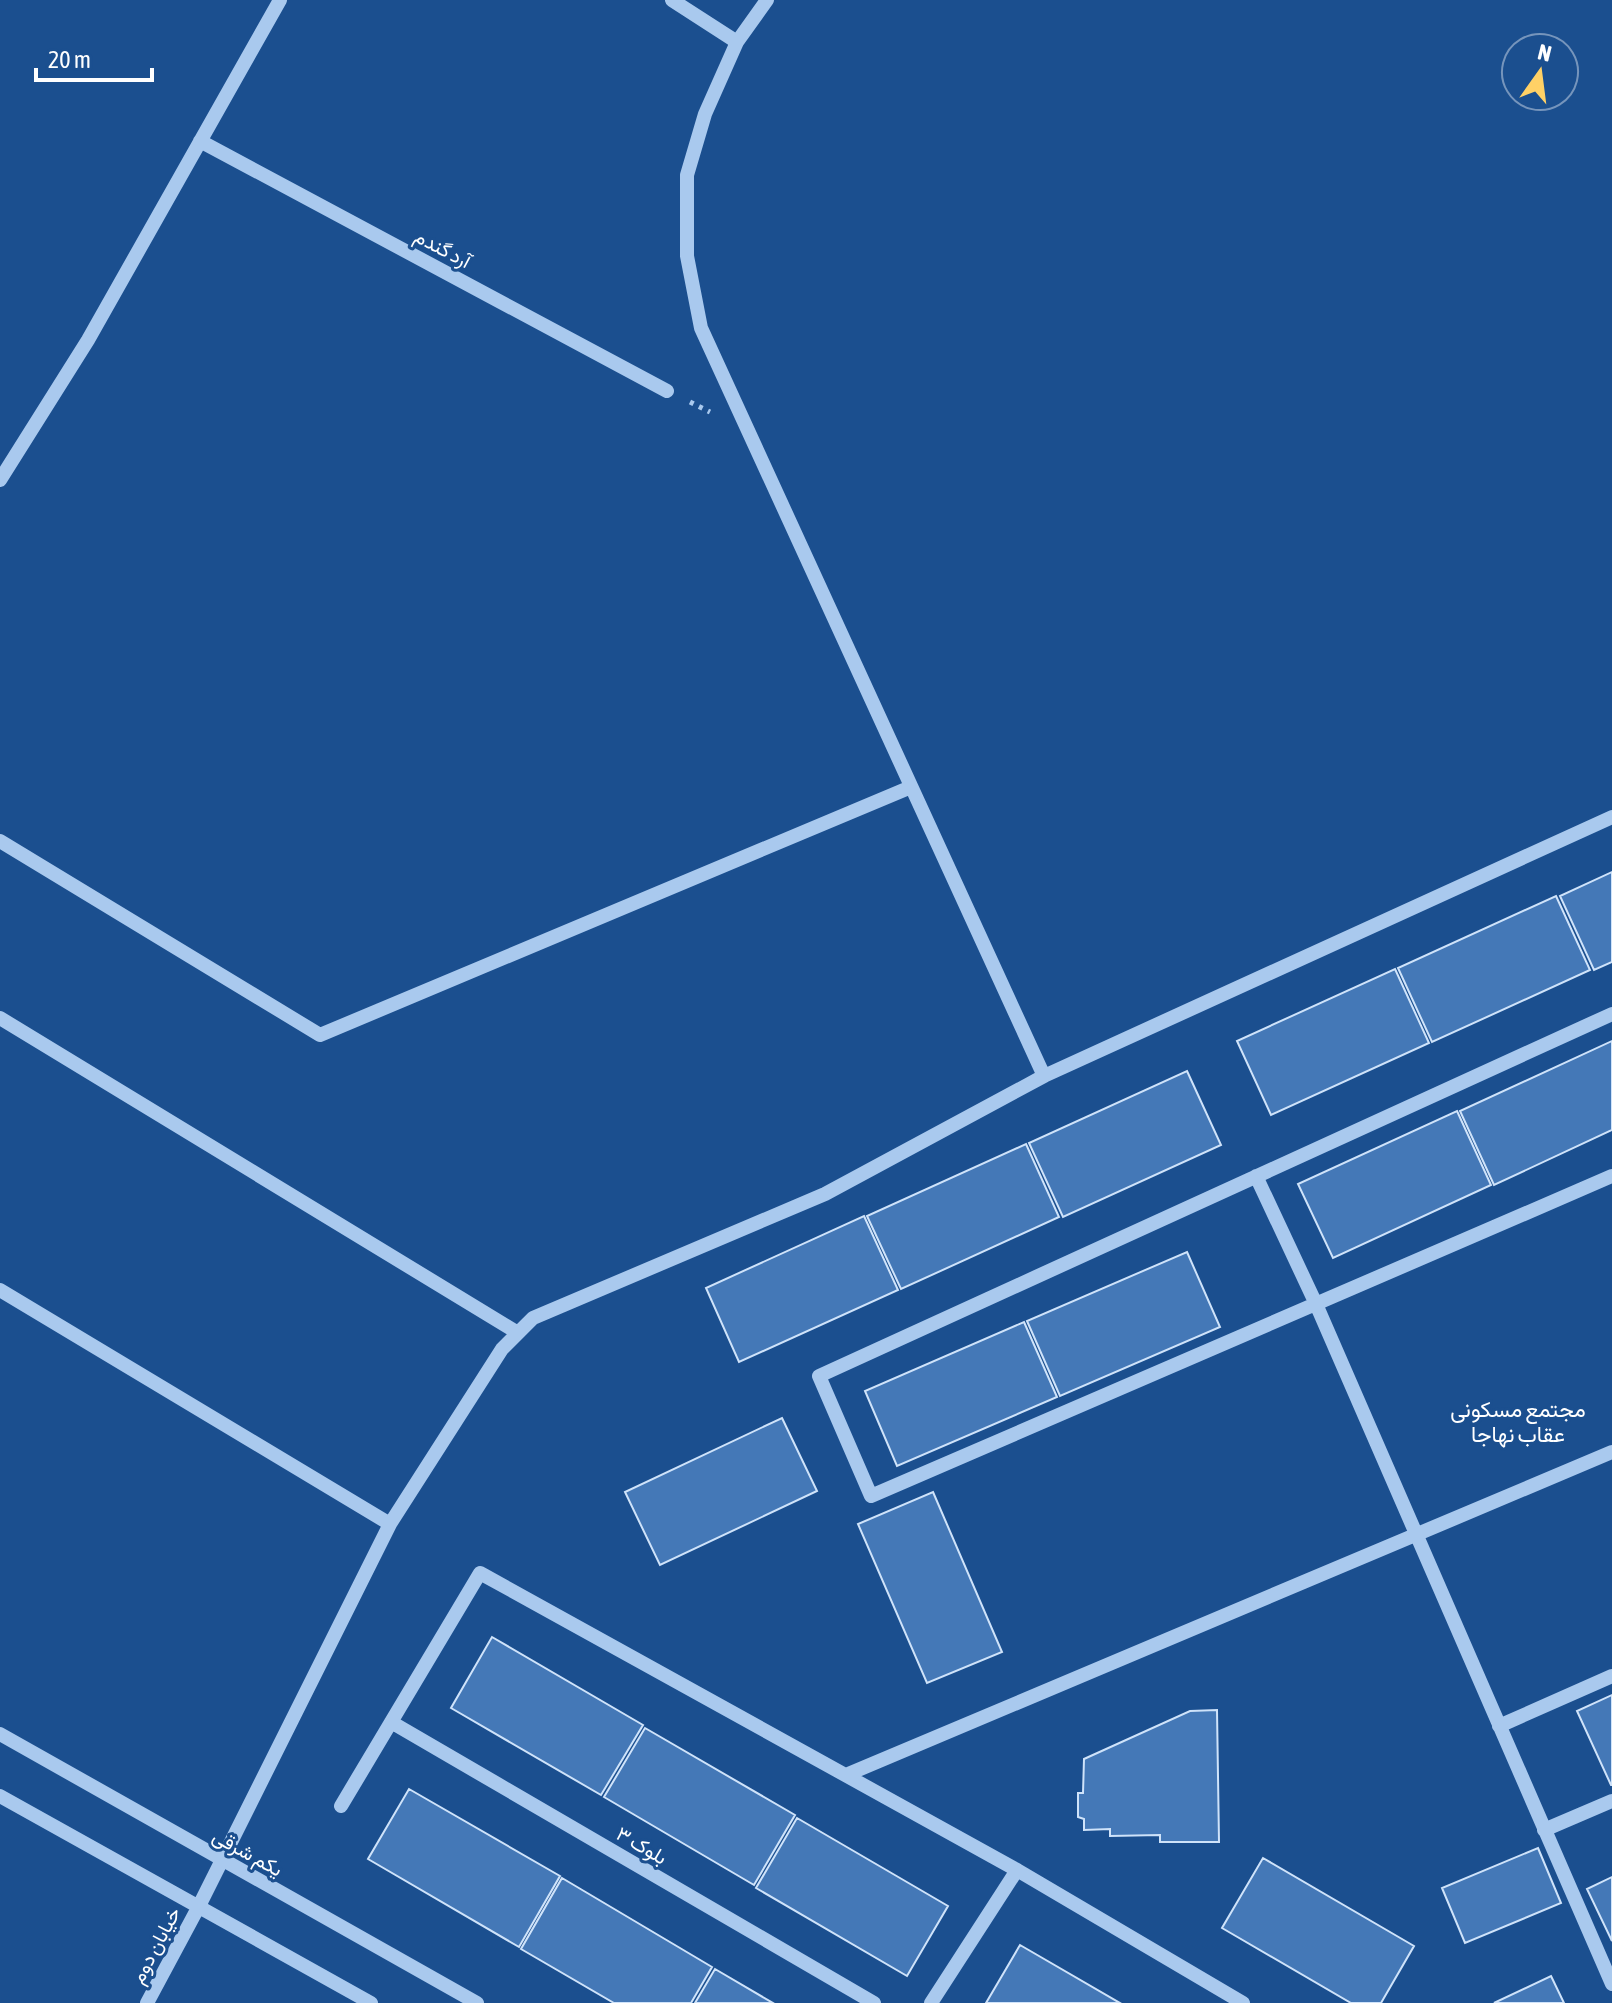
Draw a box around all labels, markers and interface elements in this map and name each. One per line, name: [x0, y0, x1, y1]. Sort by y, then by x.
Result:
scale bar: [36, 32, 152, 82]
north arrow: [1500, 32, 1580, 112]
text: N: [1535, 38, 1554, 67]
text: 20 m: [48, 46, 91, 73]
street label: آرد گندم: [410, 224, 476, 275]
district label: مجتمع مسکونی عقاب نهاجا: [1450, 1396, 1586, 1448]
street label: بلوک ۳: [612, 1821, 671, 1870]
street label: یکم شرقی: [208, 1823, 287, 1882]
street label: خیابان دوم: [125, 1903, 187, 1988]

